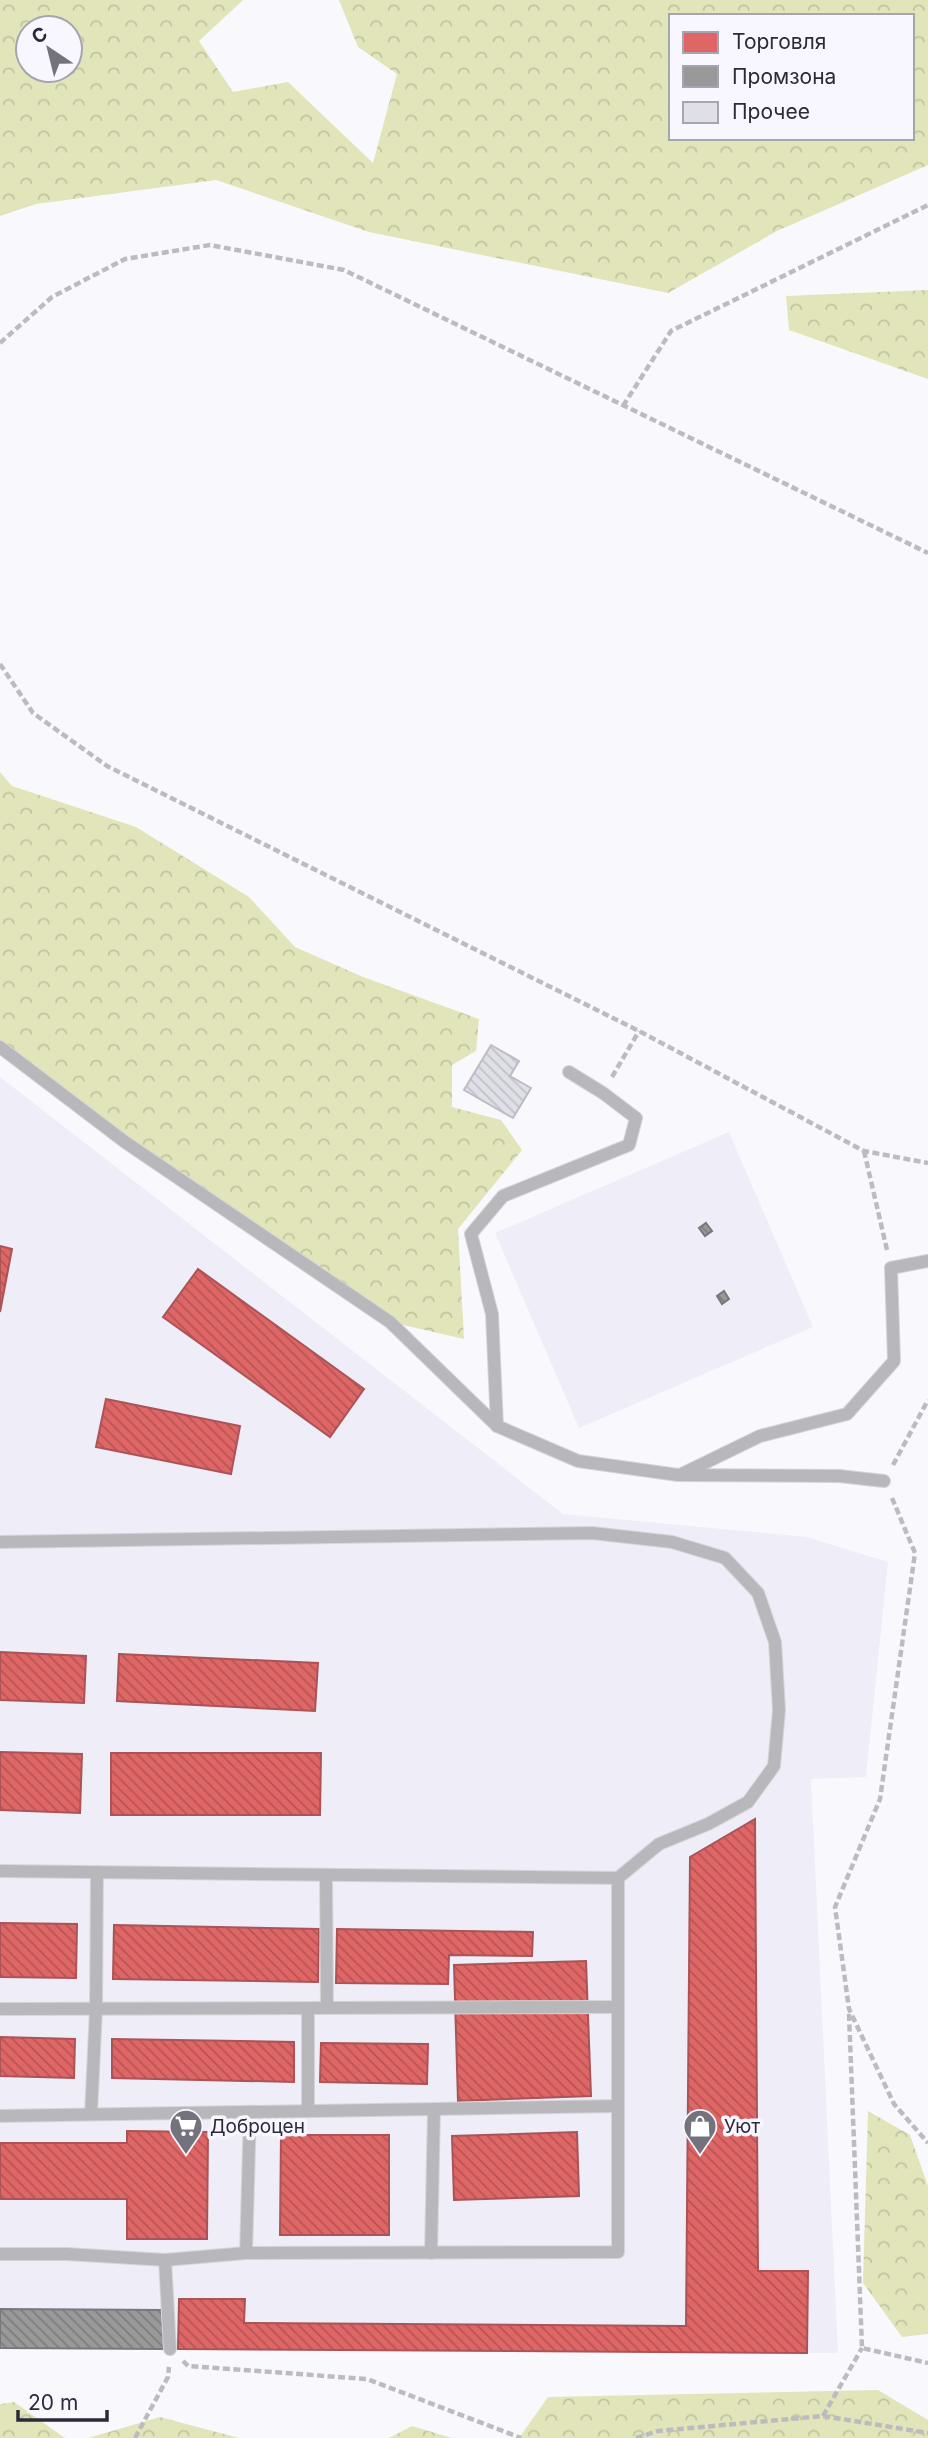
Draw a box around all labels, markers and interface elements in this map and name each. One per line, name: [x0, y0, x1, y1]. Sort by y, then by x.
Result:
north arrow: [14, 14, 84, 84]
legend: [669, 14, 914, 140]
text: С: [27, 22, 52, 49]
text: Торговля: [732, 29, 826, 54]
text: Промзона: [732, 64, 836, 89]
text: Прочее: [732, 99, 810, 124]
supermarket icon: Доброцен: [167, 2107, 205, 2156]
shop icon: Уют: [681, 2107, 719, 2156]
place label: Доброцен: [210, 2115, 305, 2138]
place label: Уют: [724, 2115, 760, 2138]
scale bar: [18, 2378, 107, 2422]
text: 20 m: [28, 2390, 78, 2415]

